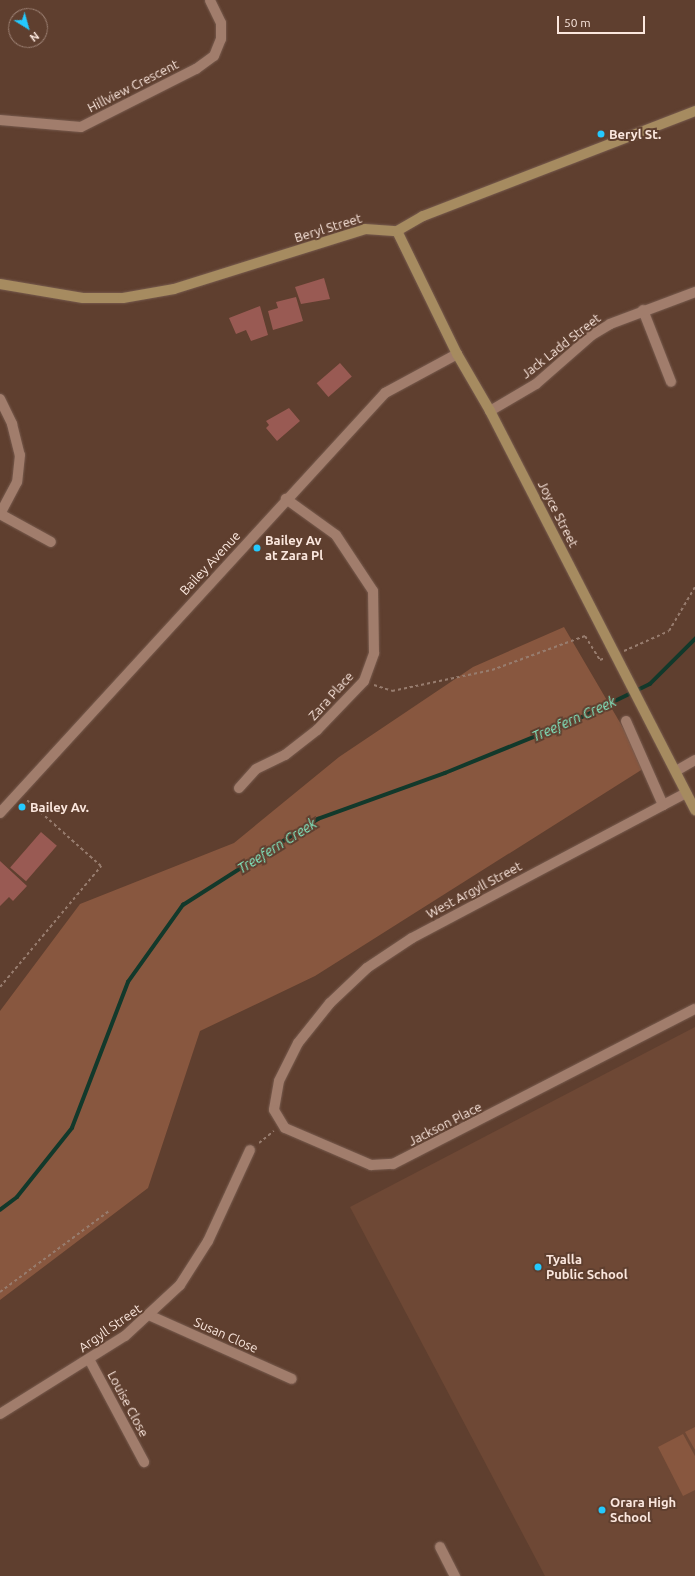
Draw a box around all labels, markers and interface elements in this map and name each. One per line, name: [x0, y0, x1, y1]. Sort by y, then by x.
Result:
north arrow: [8, 8, 48, 48]
scale bar: [559, 8, 647, 34]
text: 50 m: [564, 16, 591, 29]
text: N: [28, 30, 42, 44]
street label: Hillview Crescent: [85, 56, 181, 116]
place label: Beryl St.: [609, 126, 661, 142]
marker: Beryl St.: [596, 129, 606, 139]
street label: Beryl Street: [292, 210, 364, 246]
street label: Jack Ladd Street: [518, 310, 604, 382]
street label: Joyce Street: [535, 478, 581, 550]
street label: Bailey Avenue: [176, 528, 244, 598]
place label: Bailey Av at Zara Pl: [265, 533, 323, 564]
marker: Bailey Av at Zara Pl: [252, 543, 262, 553]
street label: Zara Place: [305, 669, 357, 723]
water label: Treefern Creek: [529, 693, 619, 745]
place label: Bailey Av.: [30, 799, 89, 815]
marker: Bailey Av.: [17, 802, 27, 812]
water label: Treefern Creek: [234, 815, 320, 877]
street label: West Argyll Street: [424, 858, 524, 922]
street label: Jackson Place: [406, 1099, 484, 1149]
place label: Tyalla Public School: [546, 1252, 628, 1283]
marker: Tyalla Public School: [533, 1262, 543, 1272]
street label: Argyll Street: [76, 1301, 144, 1355]
street label: Susan Close: [191, 1314, 261, 1356]
street label: Louise Close: [104, 1368, 152, 1440]
place label: Orara High School: [610, 1495, 676, 1526]
marker: Orara High School: [597, 1505, 607, 1515]

